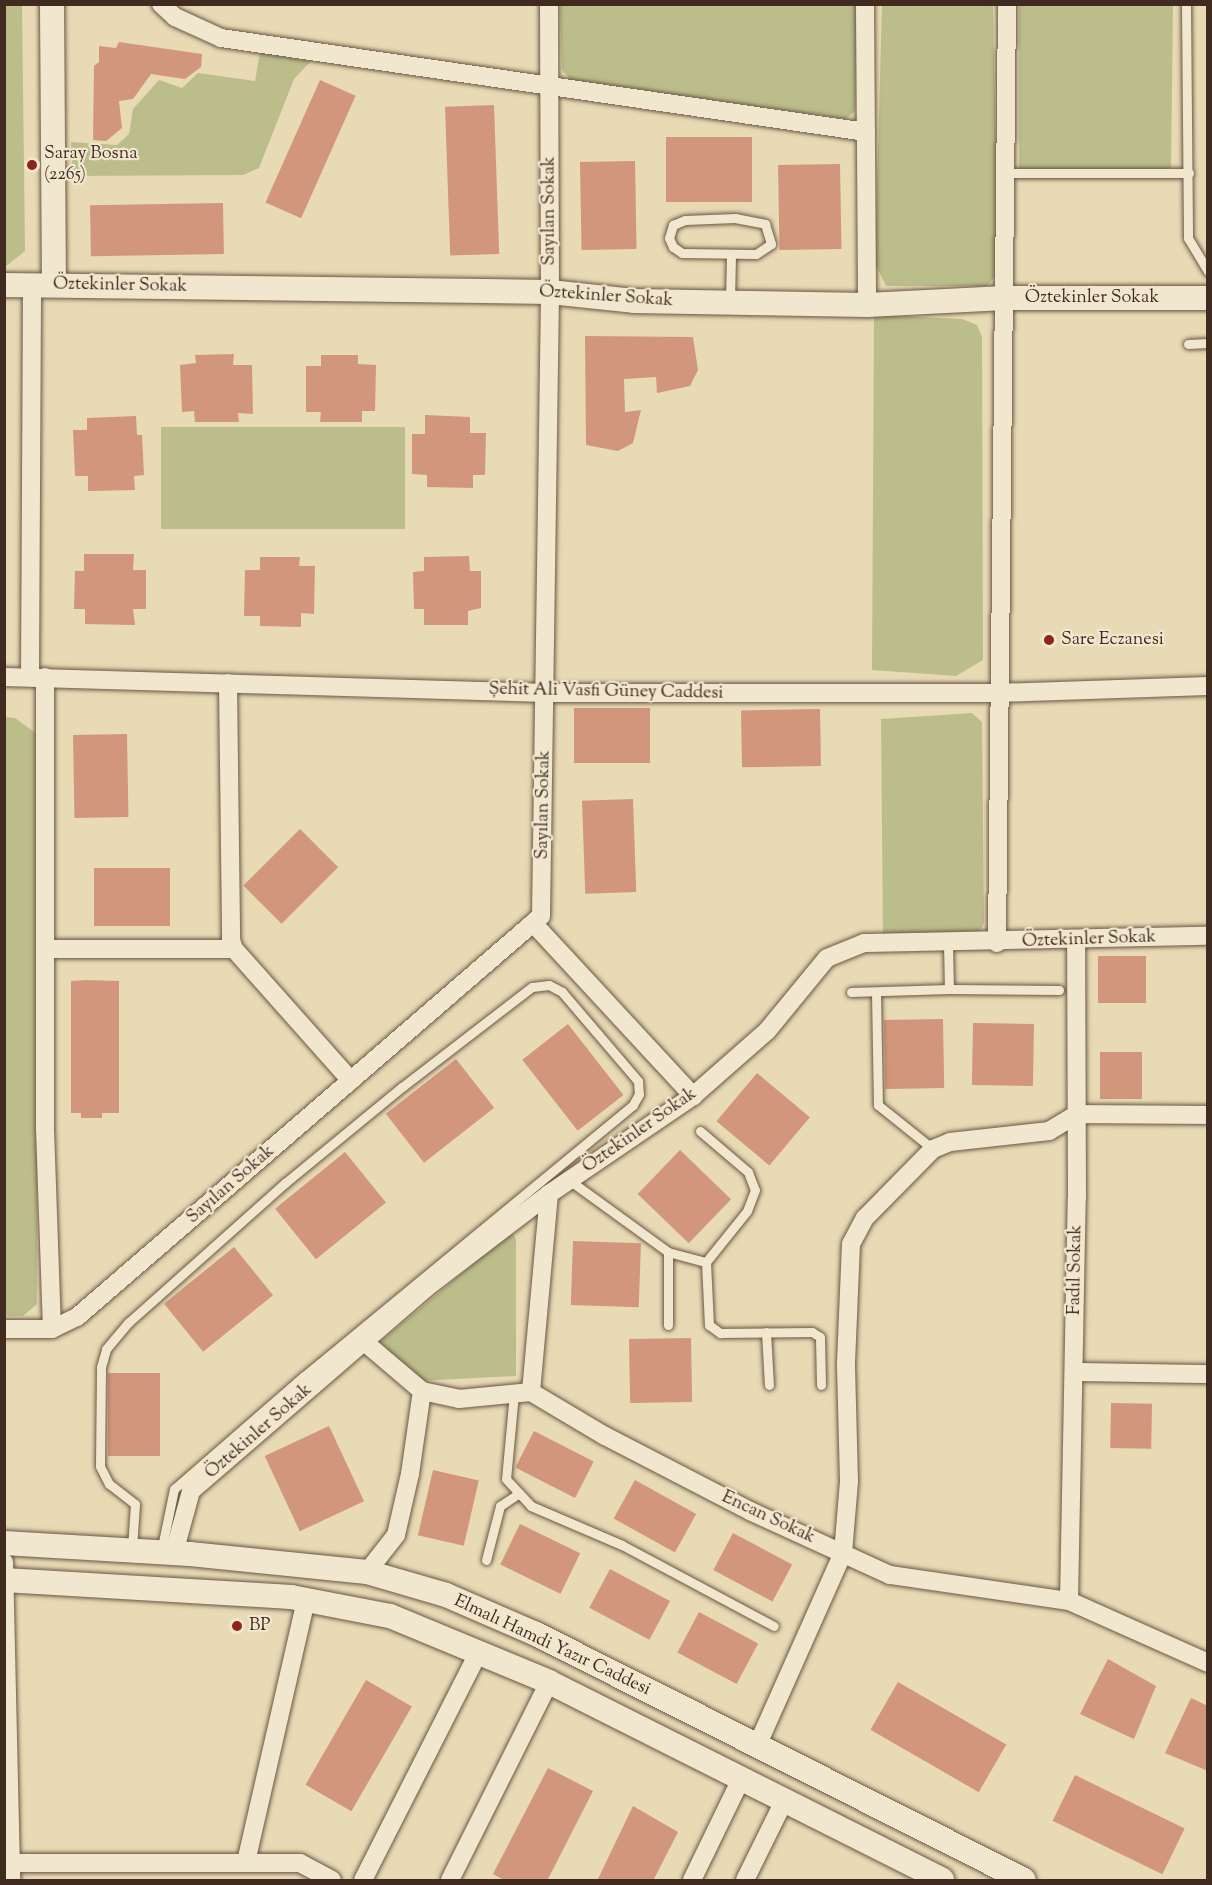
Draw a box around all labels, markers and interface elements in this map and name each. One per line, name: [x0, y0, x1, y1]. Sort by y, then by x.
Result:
place label: Saray Bosna (2265): [44, 144, 138, 186]
street label: Sayılan Sokak: [539, 156, 561, 266]
marker: Saray Bosna (2265): [25, 158, 39, 172]
street label: Öztekinler Sokak: [53, 274, 187, 298]
street label: Öztekinler Sokak: [538, 282, 674, 312]
street label: Öztekinler Sokak: [1025, 287, 1159, 309]
place label: Sare Eczanesi: [1061, 629, 1164, 651]
marker: Sare Eczanesi: [1042, 633, 1056, 647]
street label: Şehit Ali Vasfi Güney Caddesi: [488, 679, 724, 705]
street label: Sayılan Sokak: [532, 750, 556, 860]
street label: Öztekinler Sokak: [1021, 927, 1157, 953]
street label: Öztekinler Sokak: [579, 1084, 701, 1178]
street label: Sayılan Sokak: [183, 1141, 279, 1229]
street label: Fadıl Sokak: [1064, 1225, 1088, 1315]
street label: Öztekinler Sokak: [201, 1380, 317, 1484]
street label: Encan Sokak: [718, 1487, 818, 1549]
street label: Elmalı Hamdi Yazır Caddesi: [450, 1591, 654, 1701]
place label: BP: [249, 1615, 270, 1637]
marker: BP: [230, 1619, 244, 1633]

